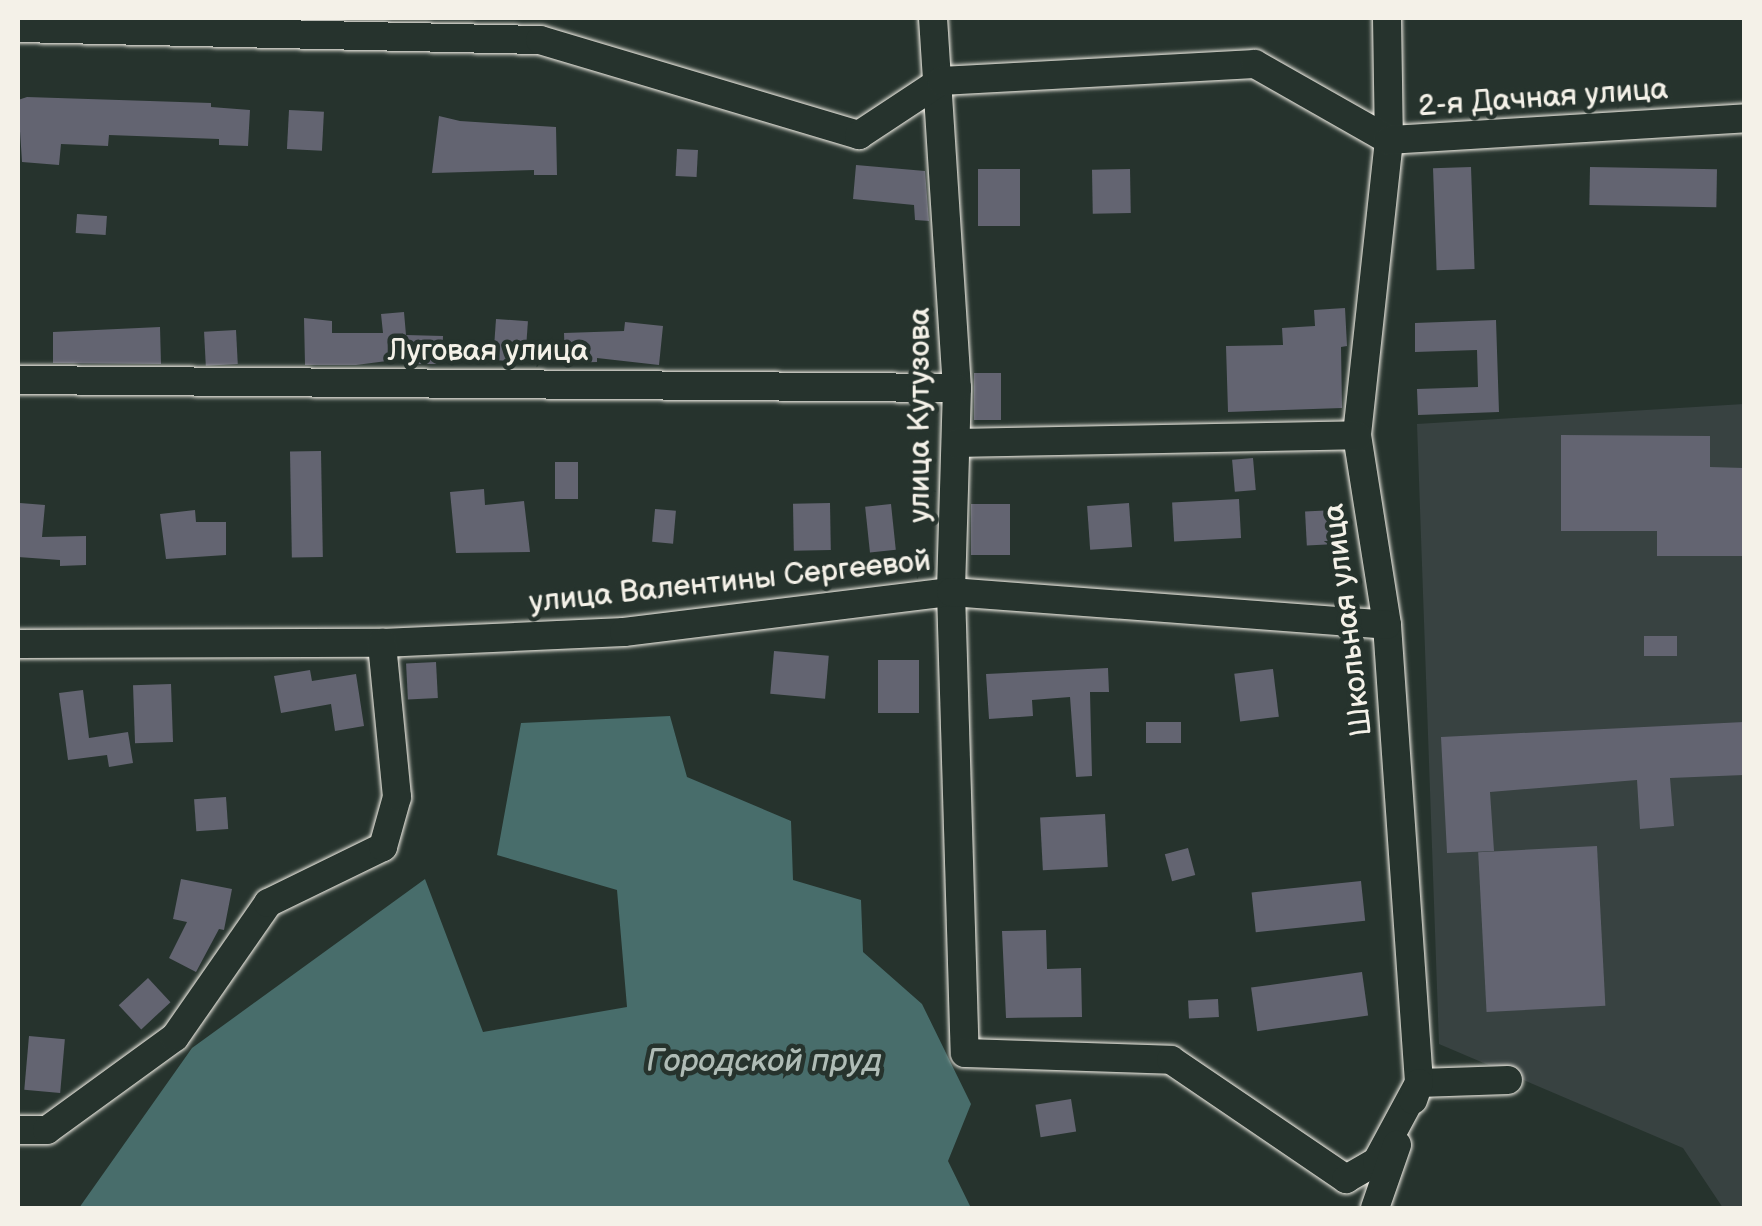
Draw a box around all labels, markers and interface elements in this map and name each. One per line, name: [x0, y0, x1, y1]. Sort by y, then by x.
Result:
street label: 2-я Дачная улица: [1417, 71, 1669, 125]
street label: улица Кутузова: [902, 307, 938, 523]
street label: Луговая улица: [388, 333, 588, 369]
street label: Школьная улица: [1316, 502, 1380, 738]
street label: улица Валентины Сергеевой: [527, 543, 933, 621]
water label: Городской пруд: [646, 1043, 882, 1081]

